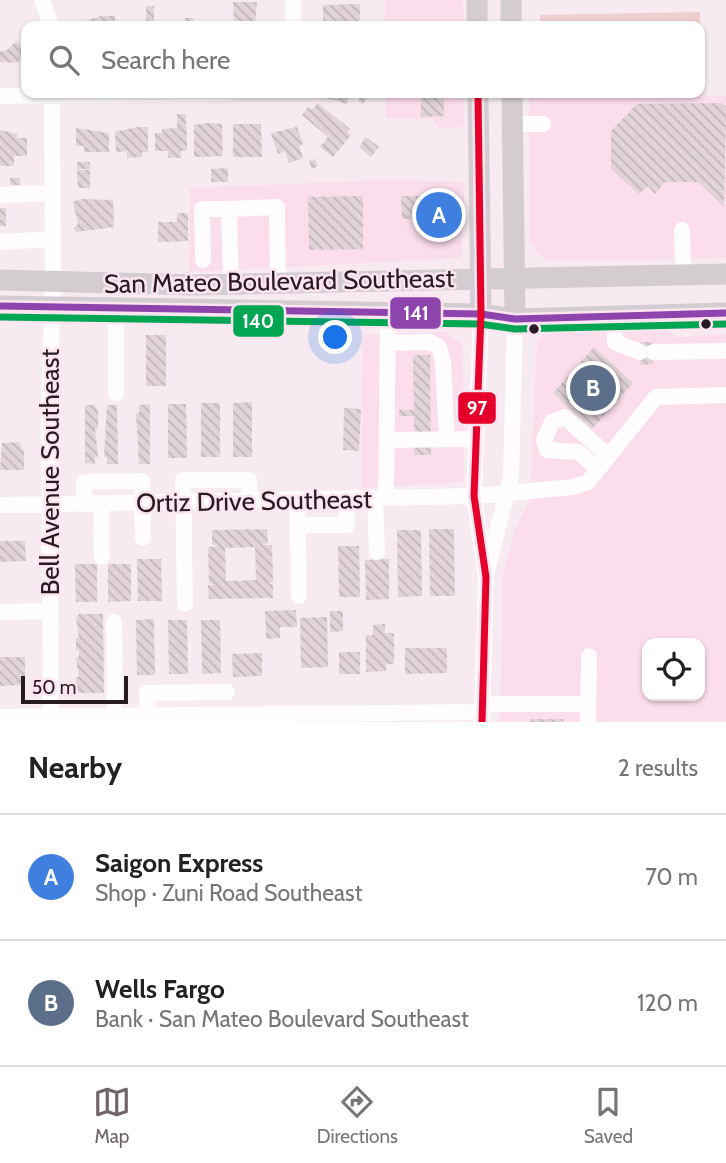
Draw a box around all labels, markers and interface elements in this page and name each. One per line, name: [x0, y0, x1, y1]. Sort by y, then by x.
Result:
search box: [21, 21, 705, 98]
icon: search: [45, 41, 83, 79]
text: Search here: [101, 44, 230, 76]
pin: A: [416, 189, 462, 241]
street label: San Mateo Boulevard Southeast: [103, 262, 455, 300]
line badge: 141: [389, 296, 442, 330]
text: 141: [403, 302, 429, 325]
line badge: 140: [232, 304, 285, 338]
text: 140: [242, 310, 274, 333]
unlabelled marker: [699, 317, 713, 331]
your location: [318, 320, 352, 354]
unlabelled marker: [527, 322, 541, 336]
street label: Bell Avenue Southeast: [34, 349, 66, 595]
pin: B: [570, 362, 616, 414]
line badge: 97: [457, 391, 497, 425]
text: 97: [467, 397, 487, 420]
street label: Ortiz Drive Southeast: [136, 483, 372, 519]
map controls: [642, 638, 705, 701]
button: locate: [642, 638, 705, 701]
scale bar: [21, 673, 128, 705]
text: 50 m: [32, 676, 76, 699]
text: Nearby: [28, 749, 122, 786]
text: 2 results: [618, 754, 698, 782]
text: Saigon Express: [95, 847, 263, 879]
text: A: [44, 863, 58, 891]
text: 70 m: [645, 863, 698, 891]
text: Shop · Zuni Road Southeast: [95, 879, 362, 907]
text: Wells Fargo: [95, 973, 225, 1005]
text: B: [44, 989, 58, 1017]
text: 120 m: [637, 989, 698, 1017]
text: Bank · San Mateo Boulevard Southeast: [95, 1005, 469, 1033]
tab: Map: [93, 1083, 131, 1148]
tab: Directions: [317, 1083, 398, 1148]
tab: Saved: [584, 1083, 633, 1148]

